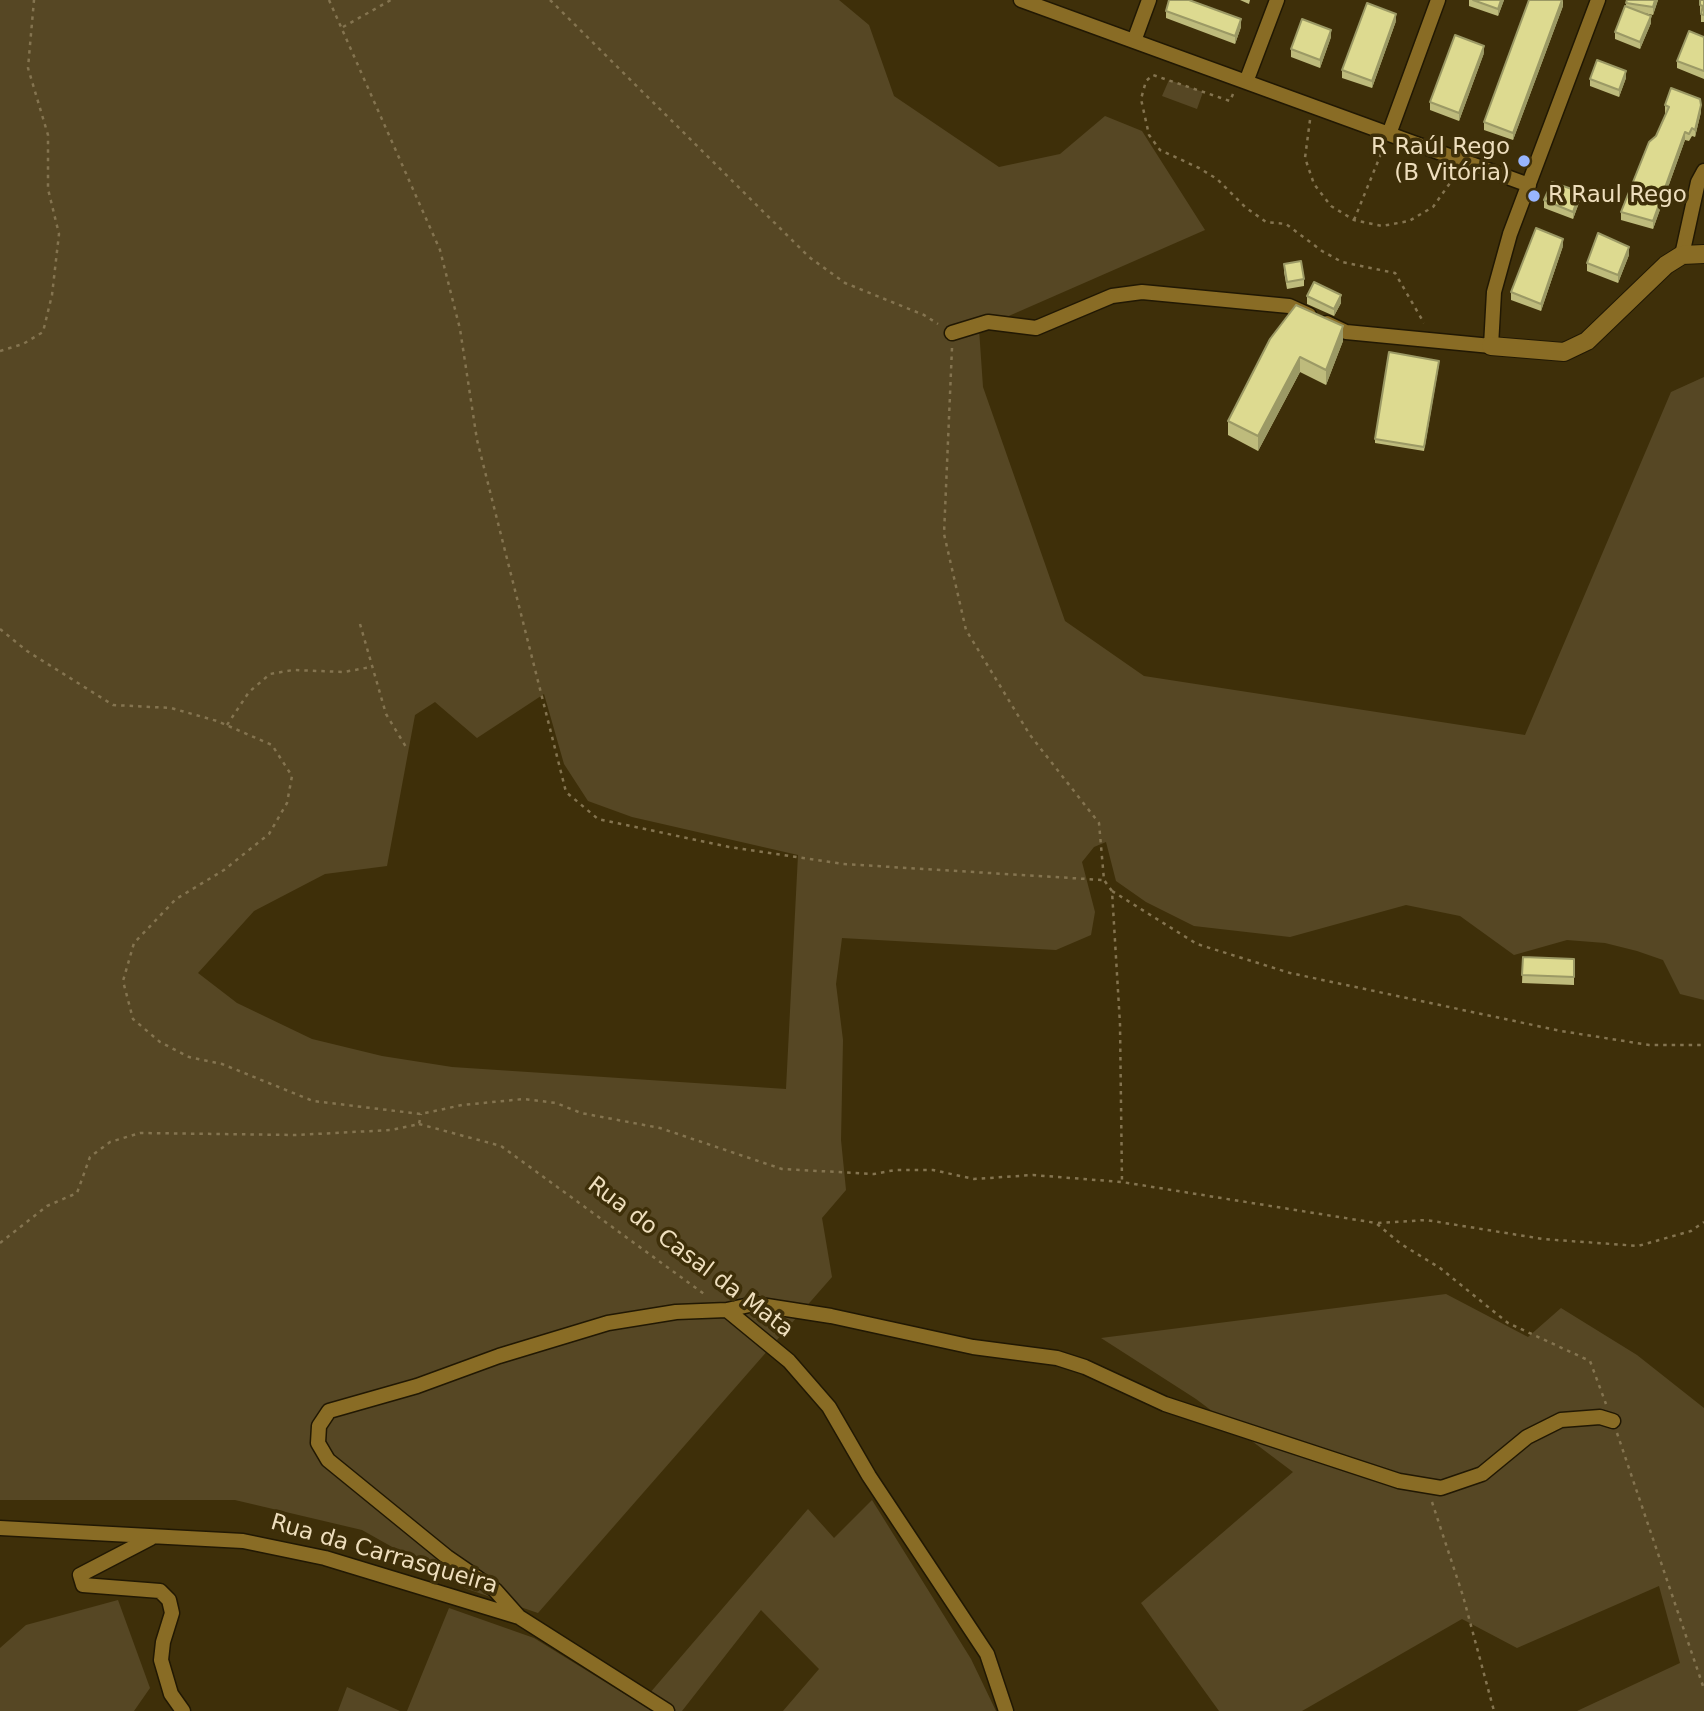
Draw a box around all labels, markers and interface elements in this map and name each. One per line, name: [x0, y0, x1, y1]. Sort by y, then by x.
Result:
place label: R Raúl Rego (B Vitória): [1371, 134, 1510, 188]
marker: R Raúl Rego (B Vitória): [1516, 153, 1532, 169]
place label: R Raul Rego: [1548, 182, 1687, 210]
marker: R Raul Rego: [1526, 188, 1542, 204]
street label: Rua do Casal da Mata: [582, 1172, 798, 1344]
street label: Rua da Carrasqueira: [267, 1509, 501, 1601]

